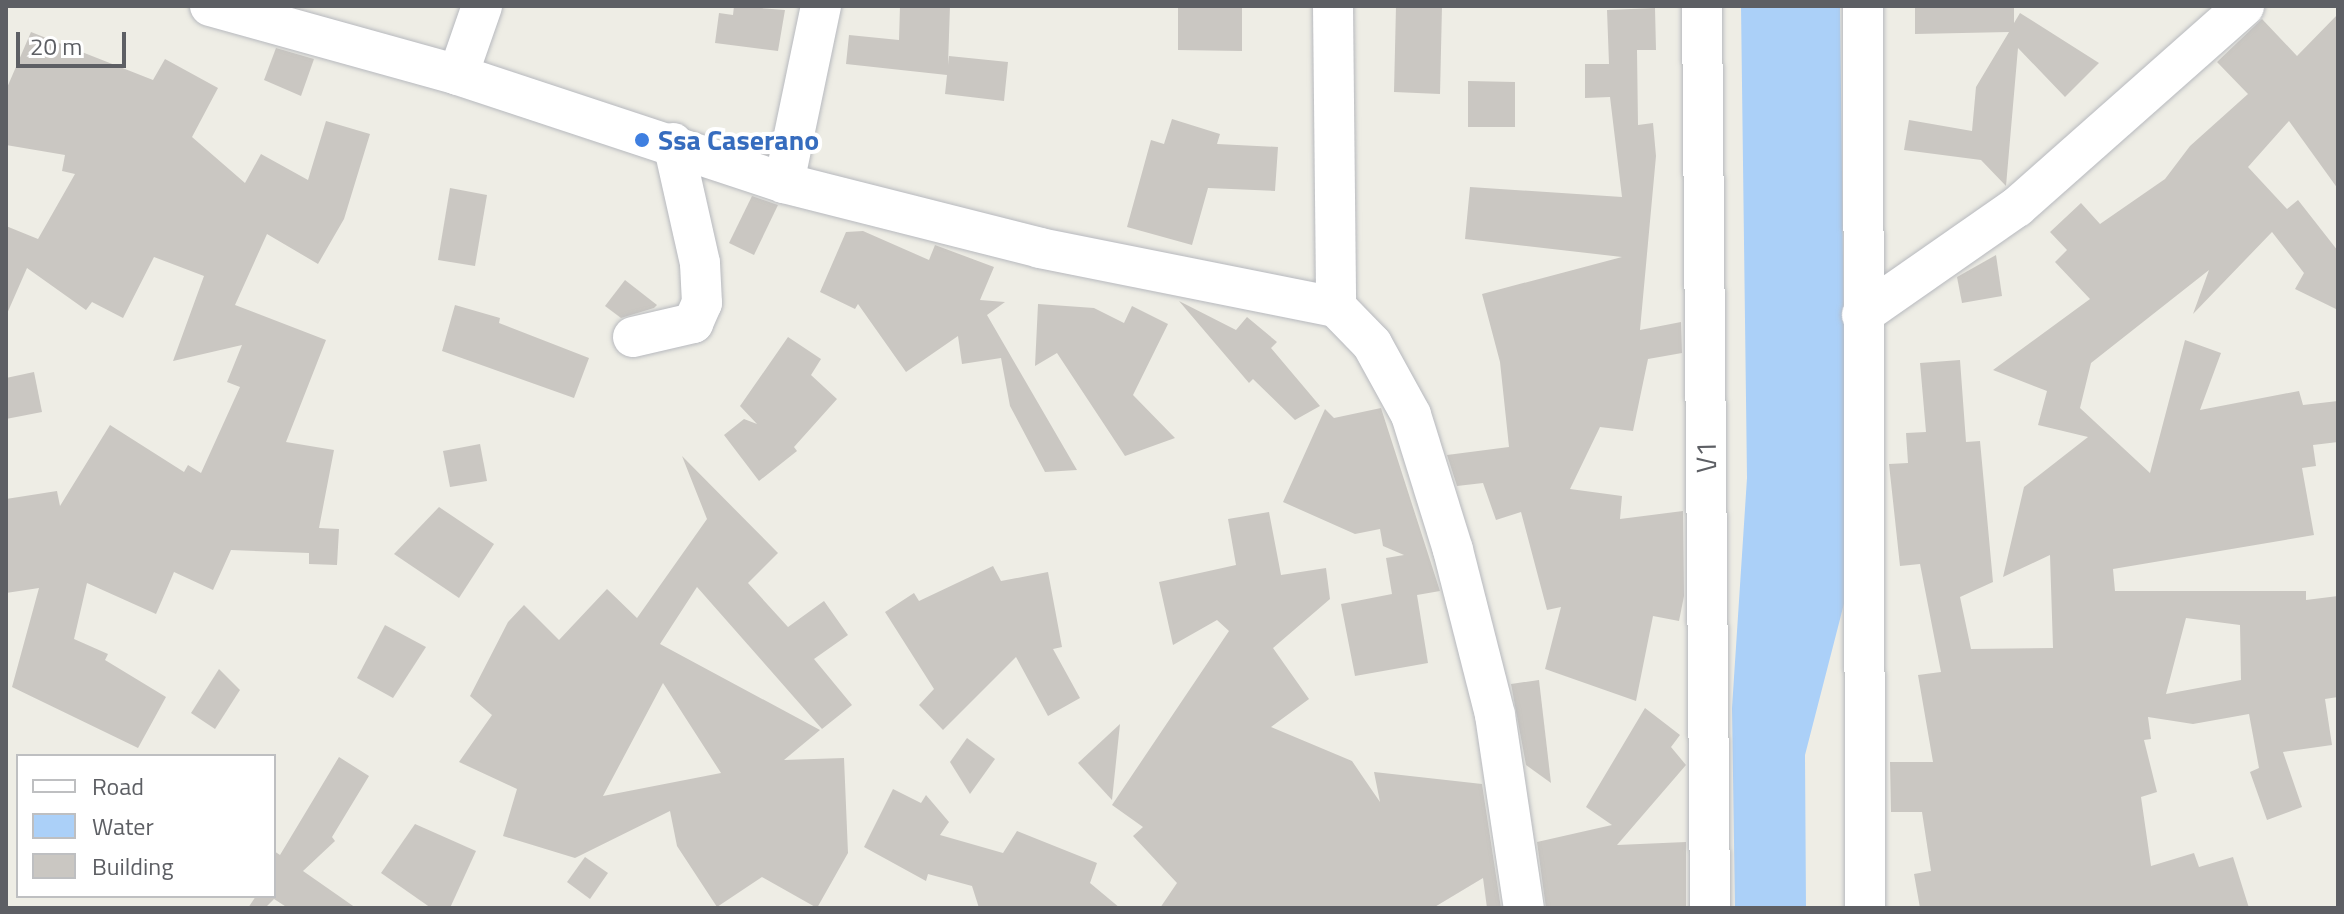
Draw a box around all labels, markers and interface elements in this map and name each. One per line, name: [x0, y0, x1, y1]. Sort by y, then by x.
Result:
scale bar: [20, 16, 130, 66]
text: 20 m: [30, 28, 82, 64]
place label: Ssa Caserano: [658, 123, 819, 157]
marker: Ssa Caserano: [633, 131, 651, 149]
street label: V1: [1689, 441, 1723, 473]
legend: [16, 754, 276, 898]
text: Road: [92, 768, 144, 804]
text: Water: [92, 808, 154, 844]
text: Building: [92, 848, 174, 884]

